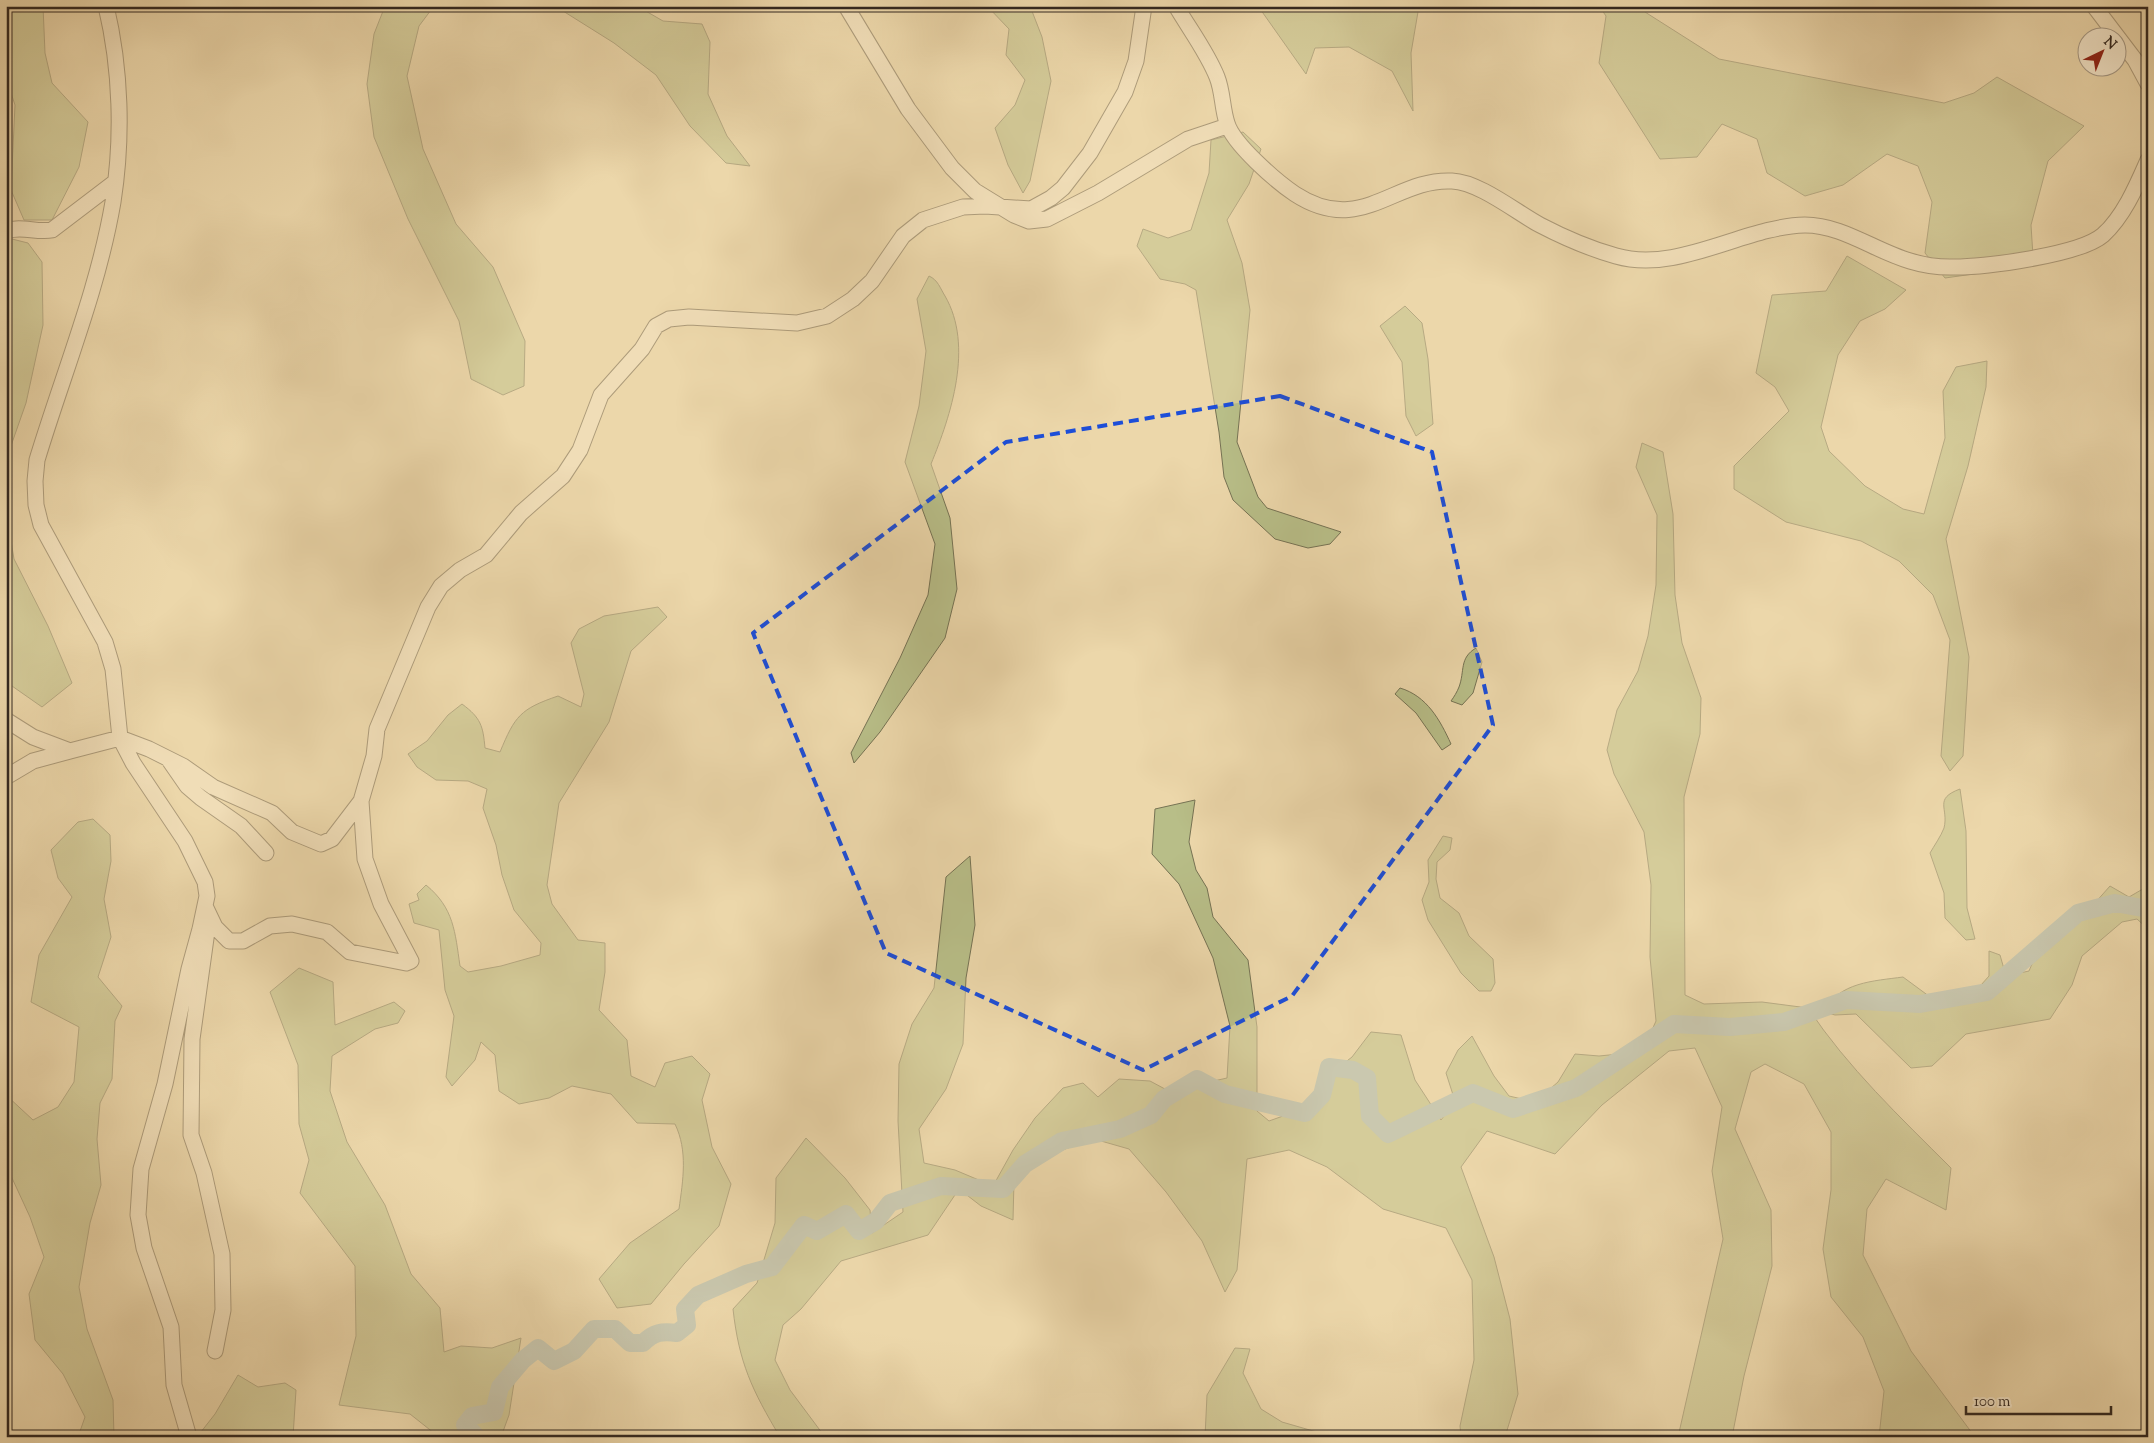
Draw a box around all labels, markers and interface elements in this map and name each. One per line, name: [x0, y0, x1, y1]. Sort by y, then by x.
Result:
north arrow: [2076, 28, 2126, 78]
text: N: [2099, 33, 2120, 55]
scale bar: [1966, 1383, 2112, 1415]
text: 100 m: [1974, 1392, 2011, 1413]

